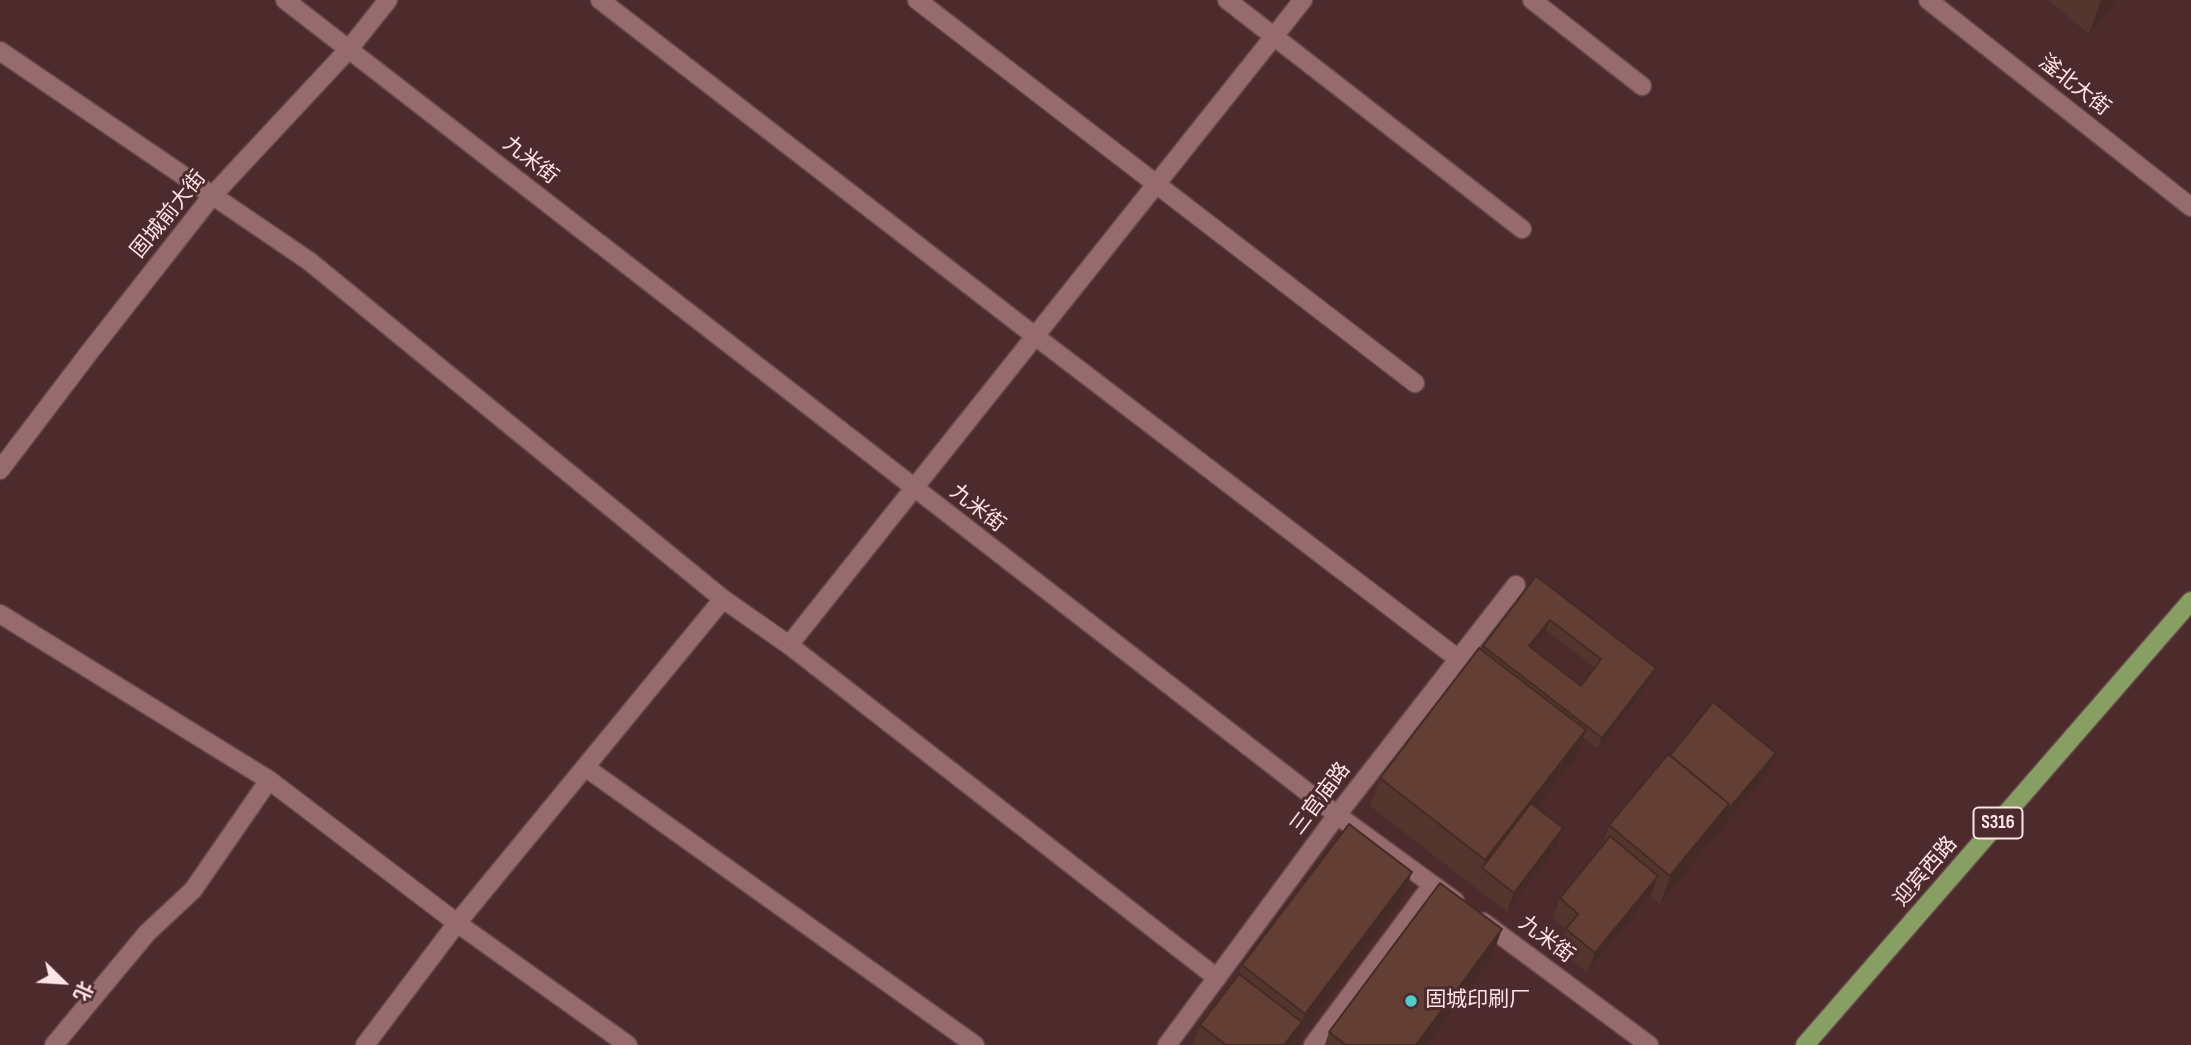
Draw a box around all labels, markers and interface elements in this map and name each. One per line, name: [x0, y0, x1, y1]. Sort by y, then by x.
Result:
street label: 滏北大街: [2033, 50, 2115, 122]
street label: 九米街: [497, 132, 563, 190]
street label: 固城前大街: [126, 166, 212, 264]
street label: 九米街: [944, 480, 1010, 538]
street label: 三官庙路: [1286, 758, 1356, 840]
road number: S316: [1974, 808, 2022, 838]
street label: 迎宾西路: [1889, 832, 1963, 912]
street label: 九米街: [1513, 911, 1579, 969]
north arrow: [28, 947, 98, 1017]
text: 北: [68, 977, 97, 1004]
place label: 固城印刷厂: [1425, 988, 1530, 1014]
marker: 固城印刷厂: [1403, 993, 1419, 1009]

